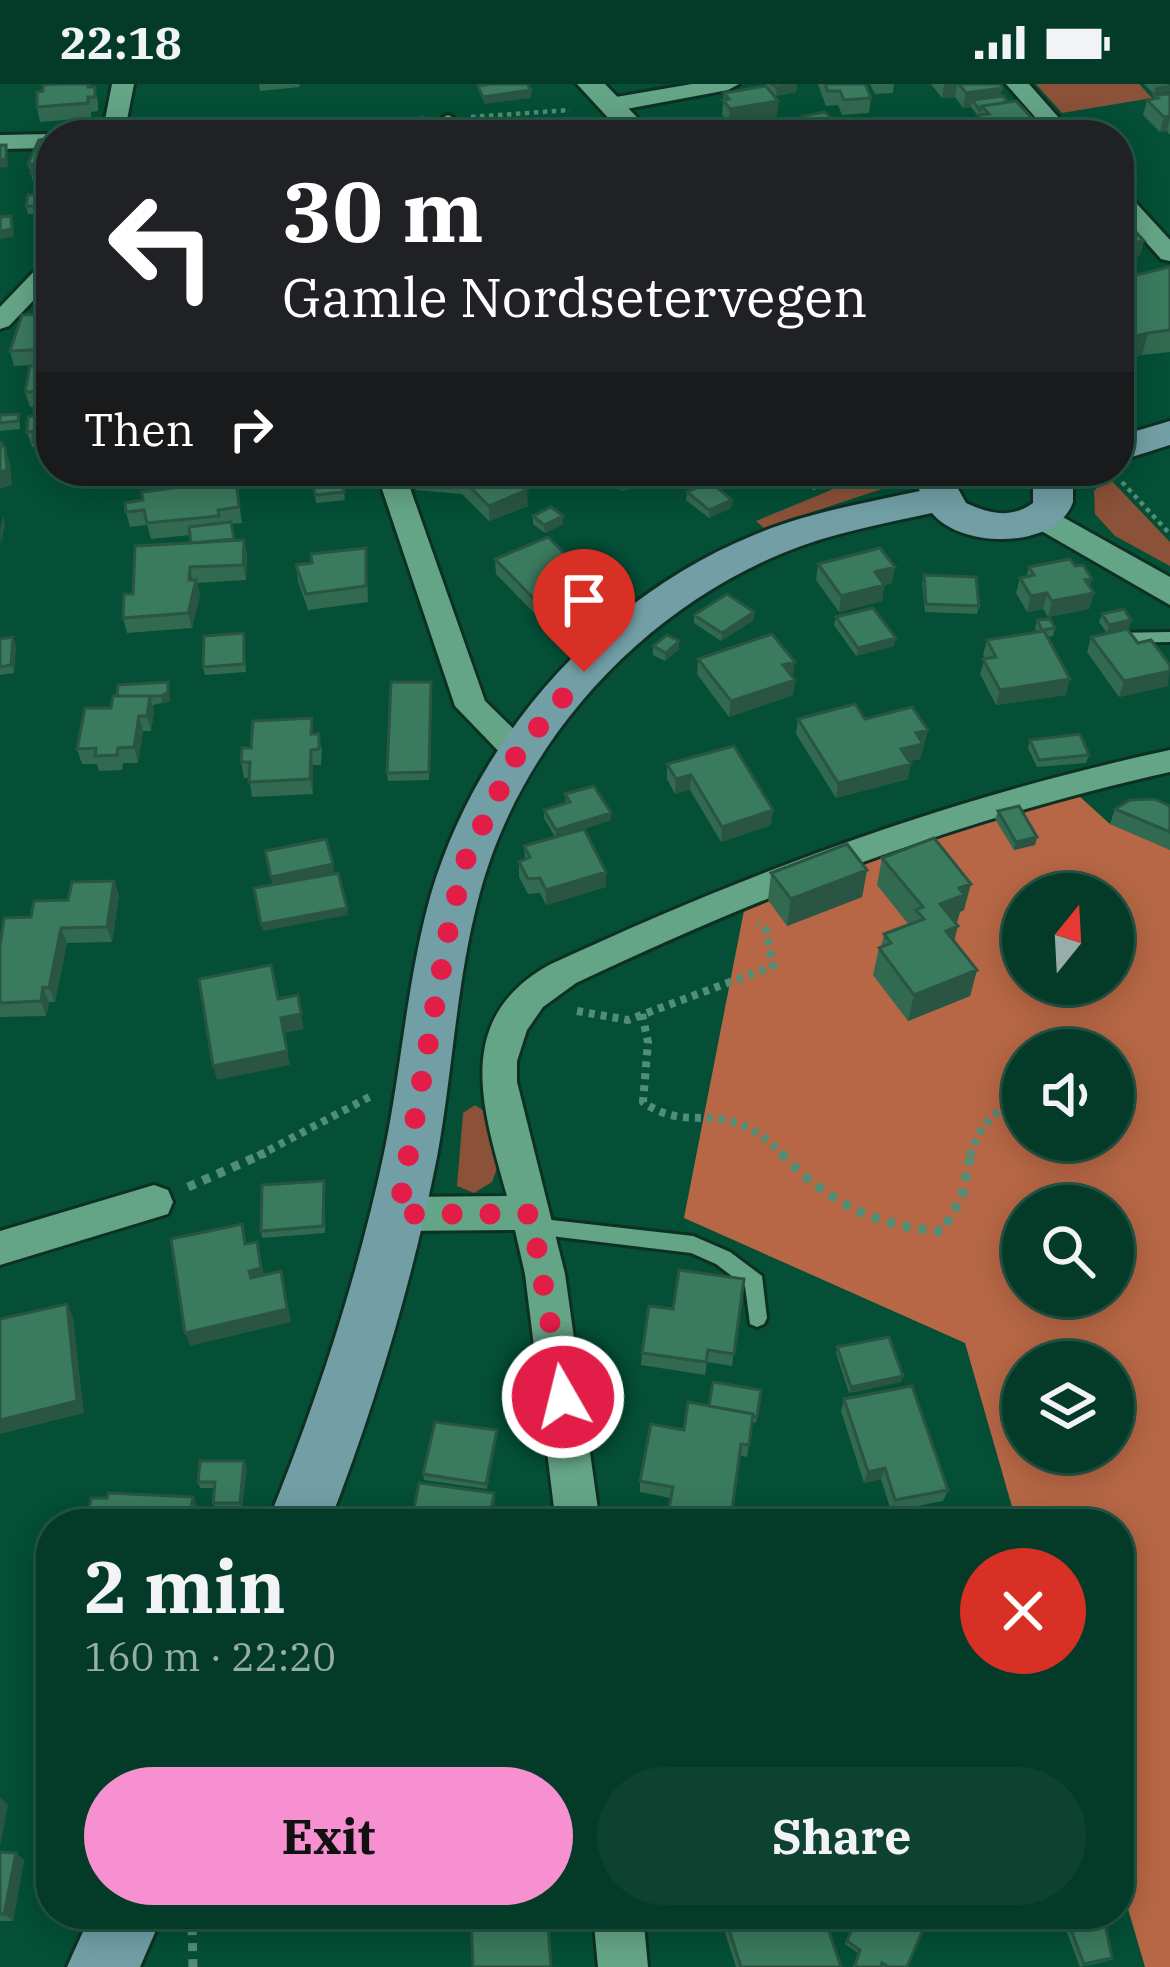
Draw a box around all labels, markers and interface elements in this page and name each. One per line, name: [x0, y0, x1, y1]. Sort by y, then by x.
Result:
text: 22:18: [60, 13, 182, 71]
text: 30 m: [282, 156, 484, 265]
icon: left: [84, 168, 240, 324]
text: Gamle Nordsetervegen: [282, 262, 868, 332]
icon: right: [218, 396, 284, 462]
text: Then: [84, 400, 194, 458]
pin: [533, 549, 635, 672]
icon: arrive: [551, 567, 617, 633]
north arrow: [1002, 873, 1134, 1005]
map controls: [1002, 873, 1134, 1473]
button: sound: [1002, 1029, 1134, 1161]
button: search: [1002, 1185, 1134, 1317]
position arrow: [500, 1334, 626, 1460]
button: layers: [1002, 1341, 1134, 1473]
text: 2 min: [84, 1539, 286, 1633]
button: close: [960, 1548, 1086, 1674]
text: 160 m · 22:20: [84, 1631, 336, 1682]
button: Exit: [84, 1767, 573, 1905]
button: Share: [597, 1767, 1086, 1905]

